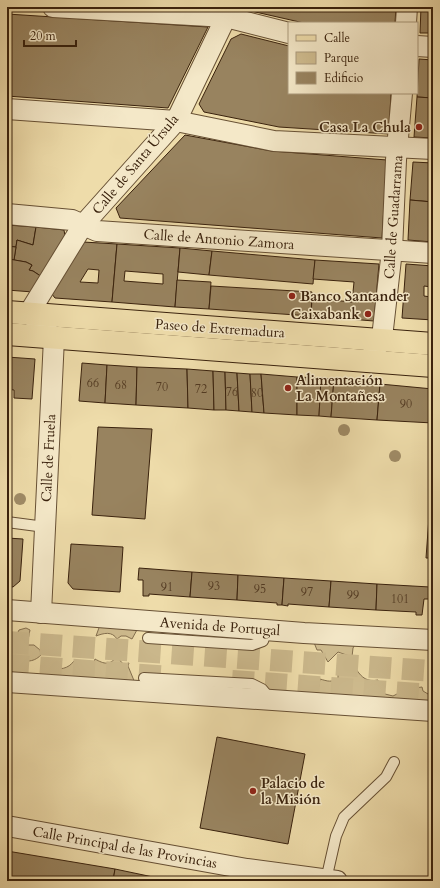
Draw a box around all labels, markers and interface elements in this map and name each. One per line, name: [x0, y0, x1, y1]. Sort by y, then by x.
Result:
scale bar: [24, 22, 76, 48]
legend: [288, 22, 418, 94]
text: 20 m: [30, 28, 57, 44]
text: Calle: [324, 30, 350, 46]
text: Parque: [324, 50, 359, 66]
text: Edificio: [324, 70, 364, 86]
street label: Calle de Santa Úrsula: [88, 110, 183, 218]
place label: Casa La Chula: [319, 118, 411, 137]
marker: Casa La Chula: [414, 122, 424, 132]
street label: Calle de Guadarrama: [380, 155, 407, 280]
street label: Calle de Antonio Zamora: [143, 225, 295, 254]
place label: Banco Santander: [300, 287, 409, 306]
marker: Banco Santander: [287, 291, 297, 301]
place label: Caixabank: [290, 305, 360, 324]
marker: Caixabank: [363, 309, 373, 319]
street label: Paseo de Extremadura: [154, 314, 285, 343]
place label: Alimentación La Montañesa: [296, 371, 385, 406]
house number: 66: [87, 375, 99, 391]
house number: 68: [115, 377, 127, 393]
house number: 70: [156, 379, 168, 395]
house number: 72: [195, 381, 207, 397]
marker: Alimentación La Montañesa: [283, 383, 293, 393]
house number: 76: [226, 384, 238, 400]
house number: 80: [251, 385, 263, 401]
house number: 90: [400, 396, 412, 412]
street label: Calle de Fruela: [37, 413, 60, 503]
house number: 93: [208, 578, 220, 594]
house number: 91: [161, 579, 173, 595]
house number: 95: [254, 581, 266, 597]
house number: 97: [301, 584, 313, 600]
house number: 99: [347, 587, 359, 603]
house number: 101: [391, 591, 409, 607]
street label: Avenida de Portugal: [159, 613, 281, 640]
place label: Palacio de la Misión: [261, 774, 325, 809]
marker: Palacio de la Misión: [248, 786, 258, 796]
street label: Calle Principal de las Provincias: [31, 822, 219, 873]

